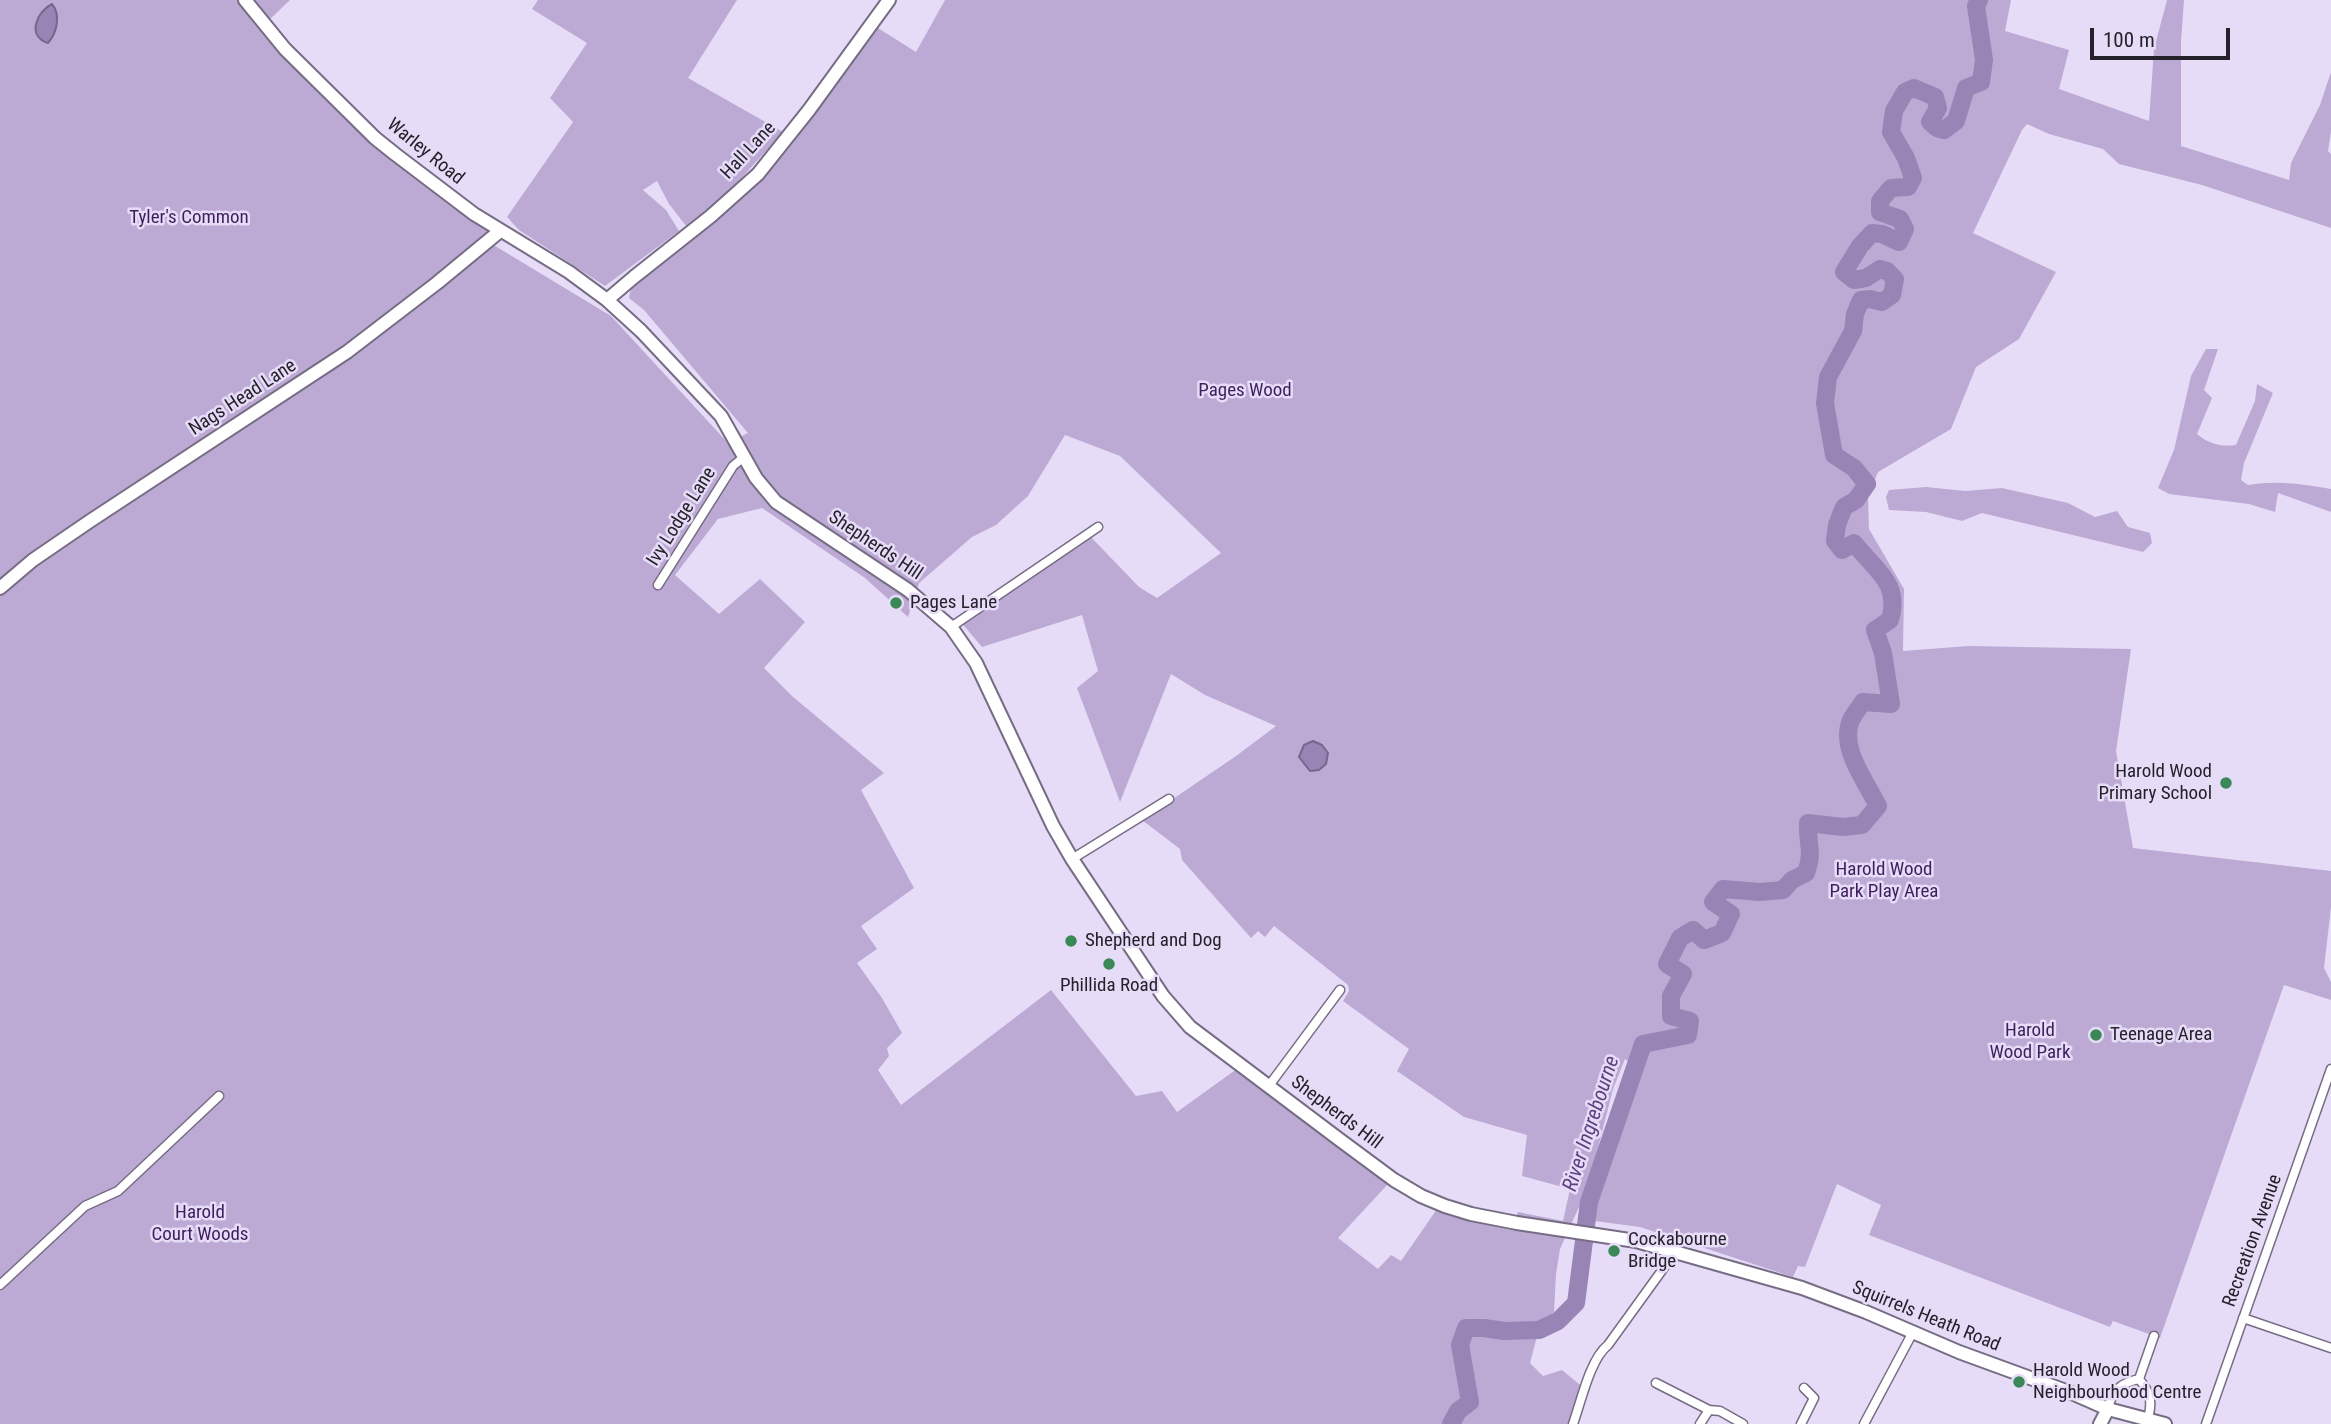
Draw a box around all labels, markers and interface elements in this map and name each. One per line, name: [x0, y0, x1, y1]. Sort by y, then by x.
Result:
scale bar: [2093, 14, 2233, 58]
text: 100 m: [2103, 28, 2155, 52]
street label: Warley Road: [382, 114, 468, 190]
street label: Hall Lane: [717, 118, 781, 184]
park label: Tyler's Common: [129, 207, 249, 229]
street label: Nags Head Lane: [185, 355, 301, 441]
park label: Pages Wood: [1198, 380, 1292, 402]
street label: Ivy Lodge Lane: [643, 463, 721, 571]
street label: Shepherds Hill: [824, 506, 926, 586]
place label: Pages Lane: [910, 592, 997, 614]
marker: Pages Lane: [888, 595, 904, 611]
place label: Harold Wood Primary School: [2098, 761, 2212, 805]
marker: Harold Wood Primary School: [2218, 775, 2234, 791]
park label: Harold Wood Park Play Area: [1830, 859, 1938, 903]
place label: Shepherd and Dog: [1085, 930, 1222, 952]
marker: Shepherd and Dog: [1063, 933, 1079, 949]
marker: Phillida Road: [1101, 956, 1117, 972]
place label: Phillida Road: [1060, 975, 1158, 997]
park label: Harold Wood Park: [1990, 1020, 2070, 1064]
place label: Teenage Area: [2110, 1024, 2212, 1046]
marker: Teenage Area: [2088, 1027, 2104, 1043]
water label: River Ingrebourne: [1558, 1053, 1626, 1195]
street label: Shepherds Hill: [1286, 1071, 1386, 1155]
street label: Recreation Avenue: [2218, 1172, 2288, 1310]
park label: Harold Court Woods: [151, 1202, 249, 1246]
place label: Cockabourne Bridge: [1628, 1229, 1727, 1273]
marker: Cockabourne Bridge: [1606, 1243, 1622, 1259]
street label: Squirrels Heath Road: [1849, 1277, 2003, 1357]
place label: Harold Wood Neighbourhood Centre: [2033, 1360, 2202, 1404]
marker: Harold Wood Neighbourhood Centre: [2011, 1374, 2027, 1390]

